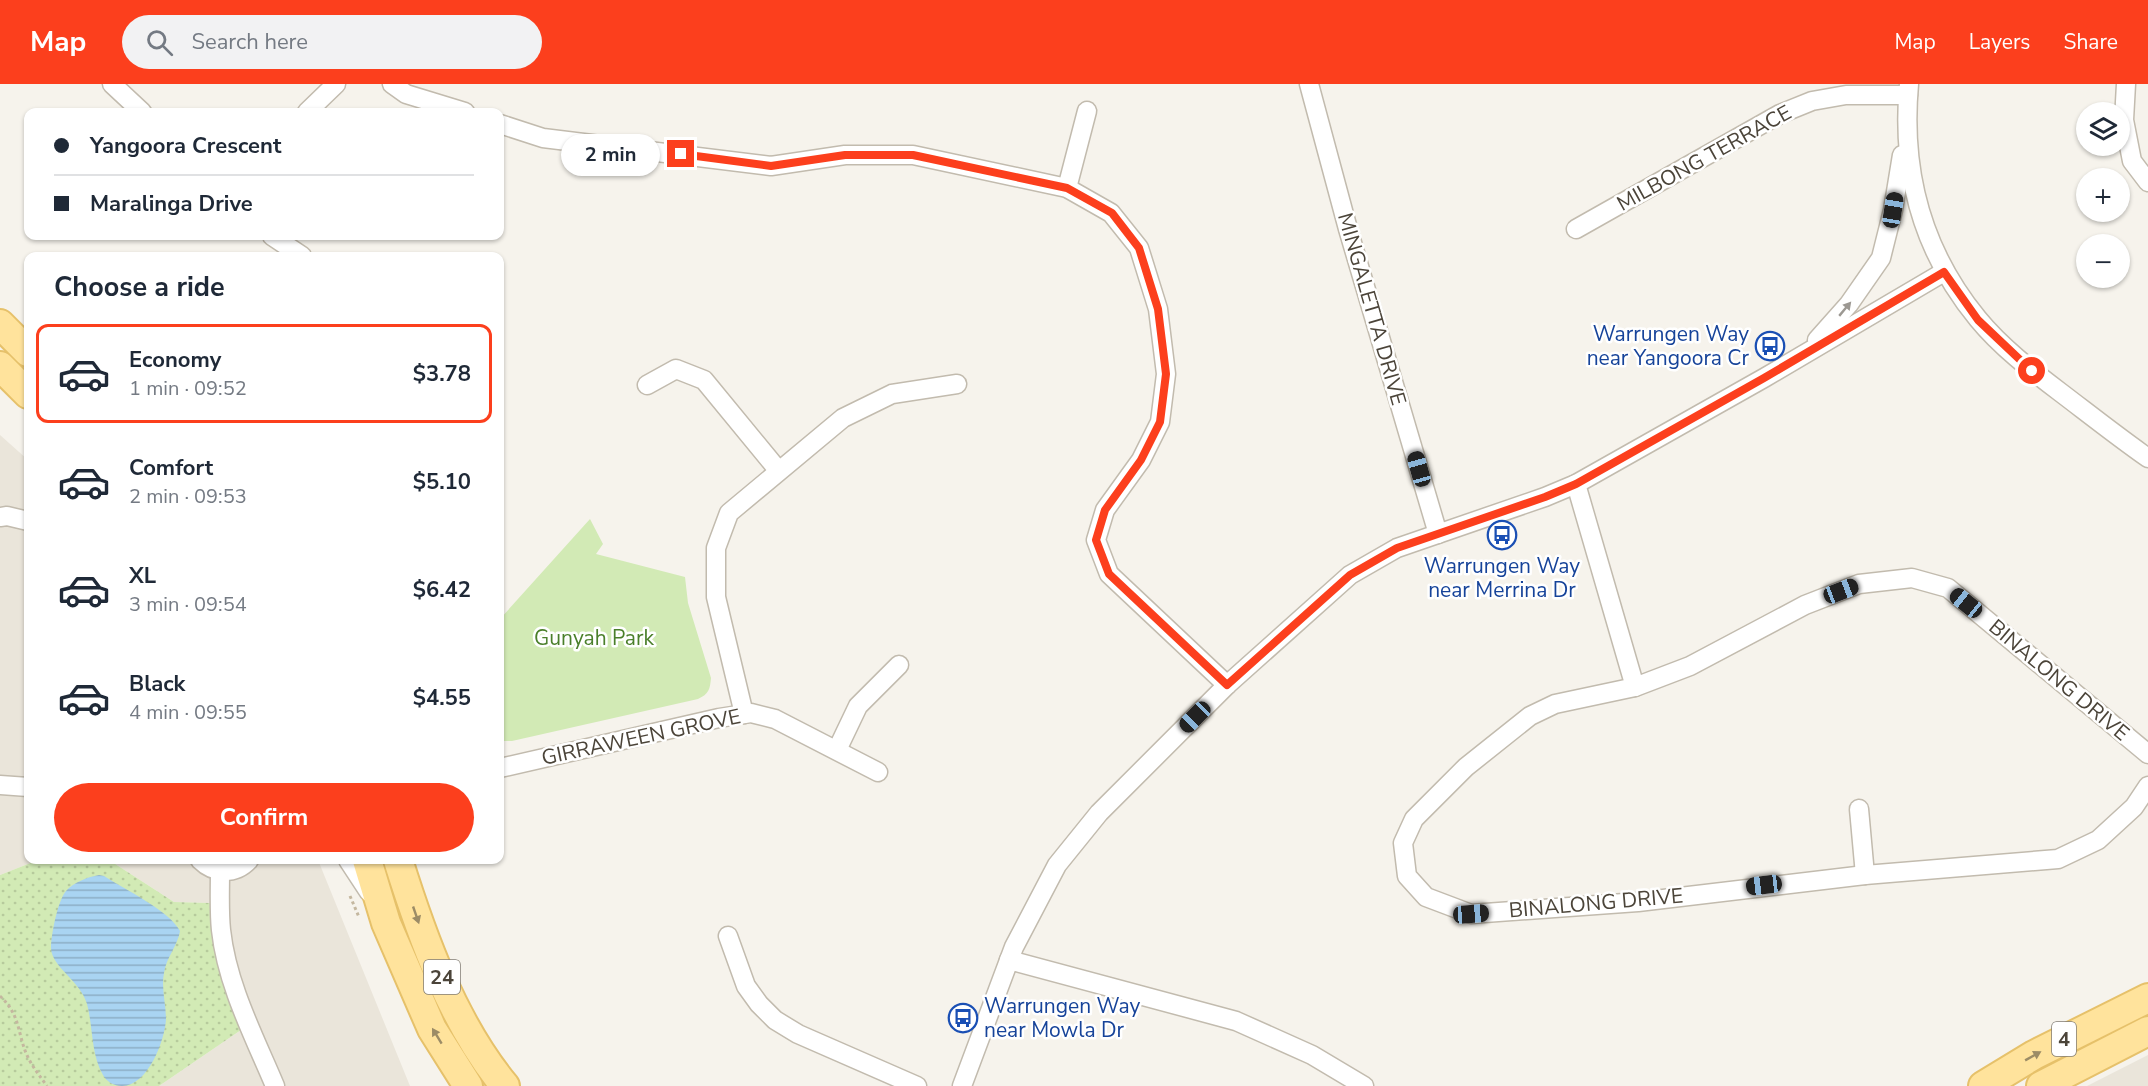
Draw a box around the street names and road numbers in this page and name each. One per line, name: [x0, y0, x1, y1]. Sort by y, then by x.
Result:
street label: MILBONG TERRACE: [1612, 98, 1796, 218]
street label: MINGALETTA DRIVE: [1331, 209, 1413, 409]
street label: BINALONG DRIVE: [1983, 613, 2135, 747]
street label: GIRRAWEEN GROVE: [539, 702, 743, 772]
street label: BINALONG DRIVE: [1508, 881, 1684, 925]
road number: 24: [424, 960, 460, 994]
road number: 4: [2052, 1022, 2076, 1056]

